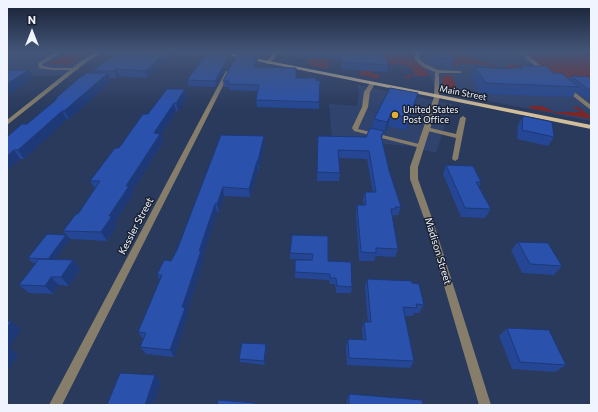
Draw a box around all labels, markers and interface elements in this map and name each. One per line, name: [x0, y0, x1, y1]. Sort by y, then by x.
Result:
north arrow: [12, 12, 52, 52]
text: N: [28, 13, 36, 26]
street label: Main Street: [438, 83, 488, 103]
place label: United States Post Office: [403, 105, 458, 126]
marker: United States Post Office: [390, 110, 400, 120]
street label: Kessler Street: [116, 196, 156, 256]
street label: Madison Street: [422, 216, 454, 286]

